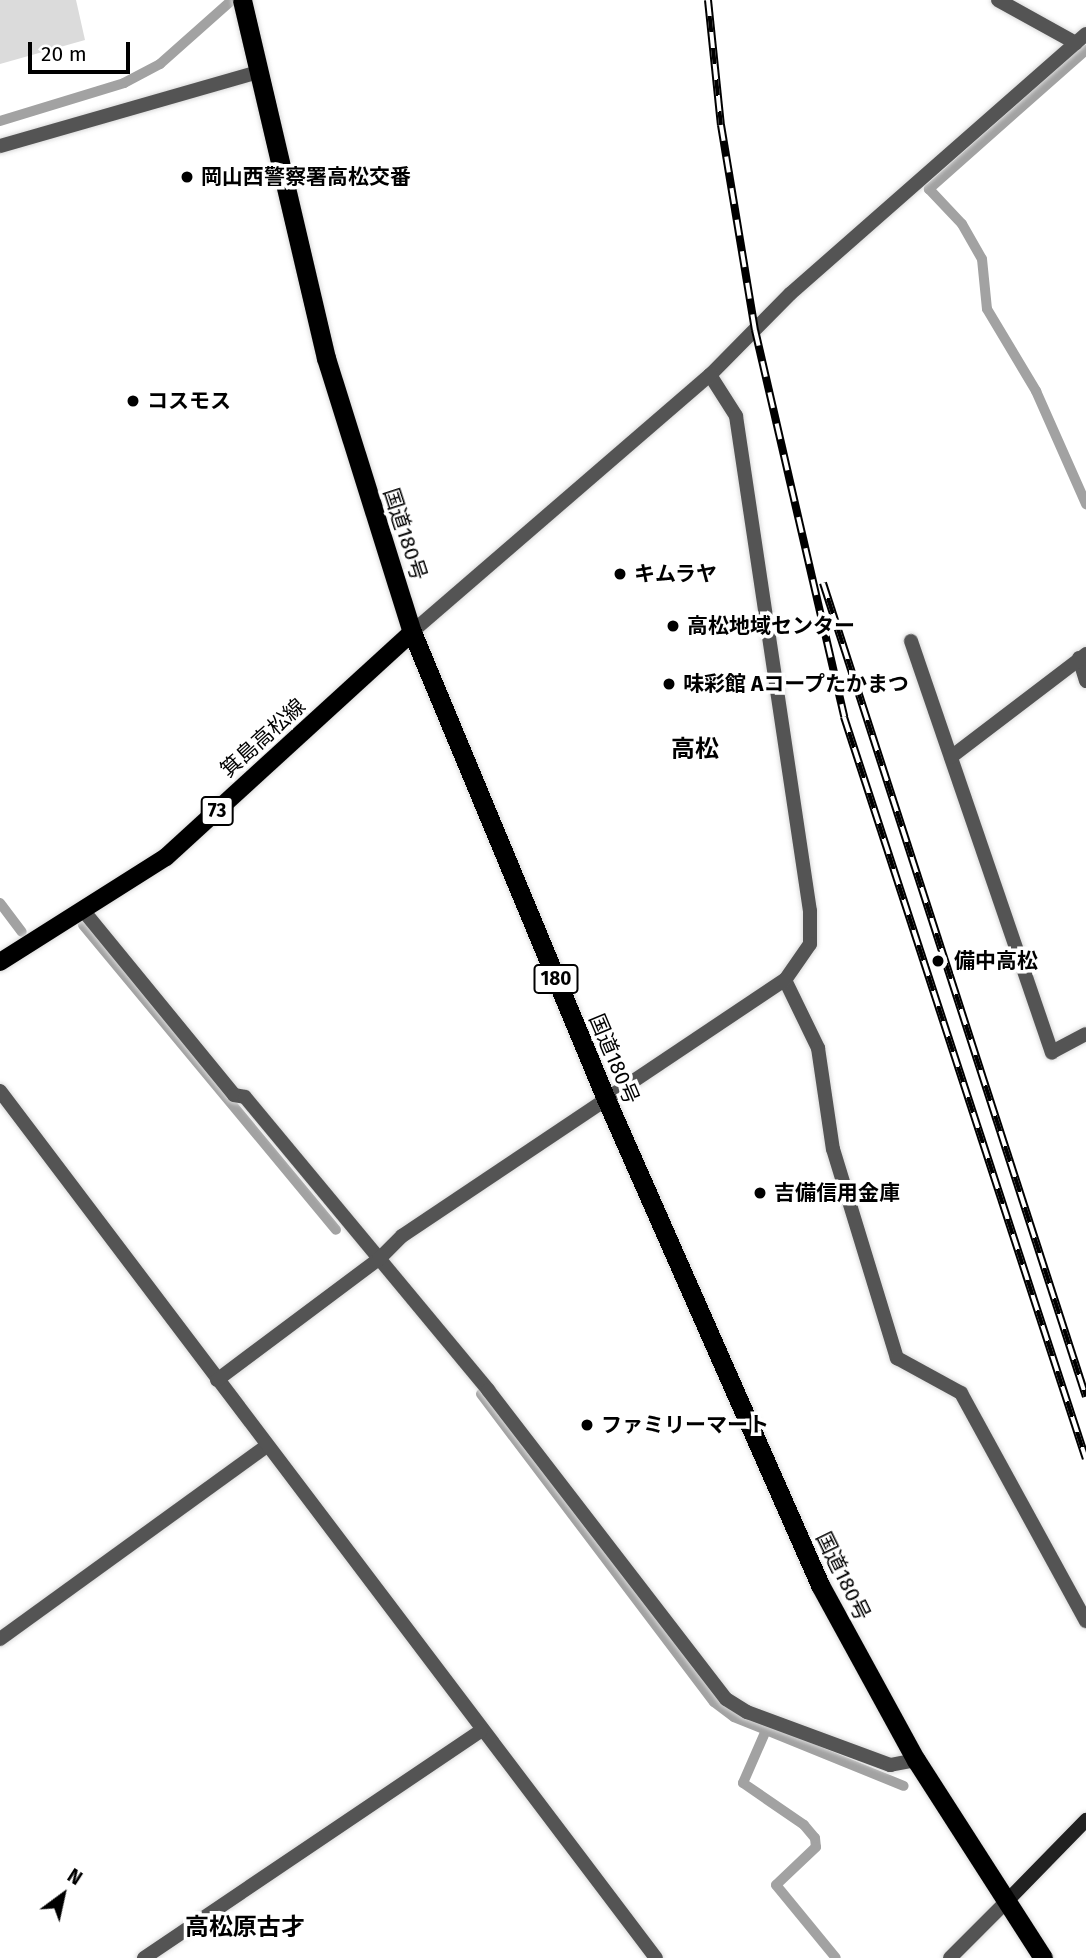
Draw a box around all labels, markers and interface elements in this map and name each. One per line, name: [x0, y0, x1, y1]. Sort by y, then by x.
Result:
scale bar: [32, 28, 133, 72]
text: 20 m: [41, 41, 87, 67]
place label: 岡山西警察署高松交番: [201, 164, 411, 190]
marker: 岡山西警察署高松交番: [179, 169, 195, 185]
place label: コスモス: [147, 388, 231, 414]
marker: コスモス: [125, 393, 141, 409]
street label: 国道180号: [378, 485, 432, 583]
place label: キムラヤ: [634, 561, 718, 587]
marker: キムラヤ: [612, 566, 628, 582]
place label: 高松地域センター: [687, 613, 855, 639]
marker: 高松地域センター: [665, 618, 681, 634]
place label: 味彩館 Aコープたかまつ: [683, 671, 910, 697]
marker: 味彩館 Aコープたかまつ: [661, 676, 677, 692]
street label: 箕島高松線: [216, 694, 310, 782]
district label: 高松: [671, 736, 719, 764]
road number: 73: [200, 796, 234, 826]
place label: 備中高松: [954, 948, 1038, 974]
marker: 備中高松: [928, 951, 948, 971]
road number: 180: [533, 964, 579, 995]
street label: 国道180号: [584, 1010, 644, 1108]
place label: 吉備信用金庫: [774, 1180, 900, 1206]
marker: 吉備信用金庫: [752, 1185, 768, 1201]
place label: ファミリーマート: [601, 1412, 769, 1438]
marker: ファミリーマート: [579, 1417, 595, 1433]
street label: 国道180号: [811, 1528, 875, 1624]
north arrow: [28, 1860, 98, 1930]
text: N: [63, 1864, 86, 1890]
district label: 高松原古才: [185, 1914, 305, 1942]

